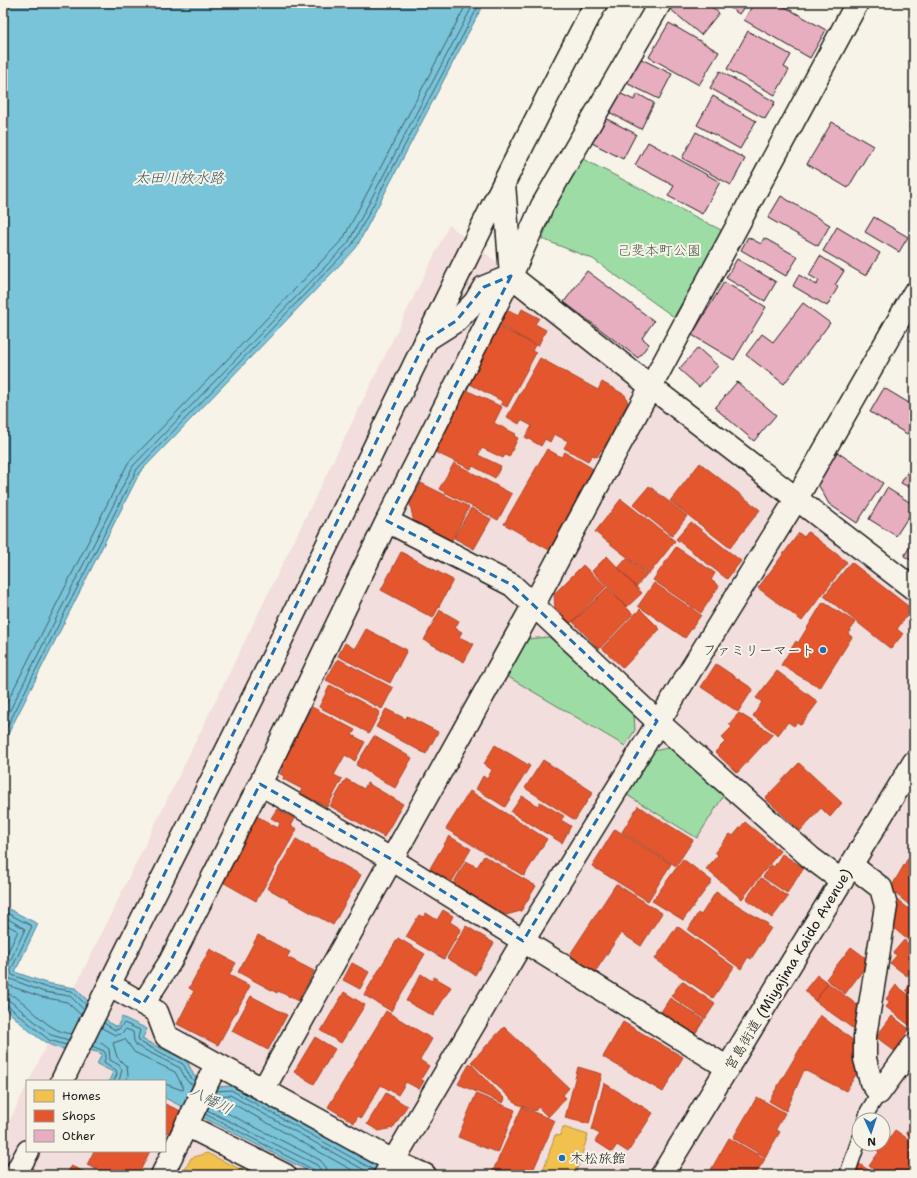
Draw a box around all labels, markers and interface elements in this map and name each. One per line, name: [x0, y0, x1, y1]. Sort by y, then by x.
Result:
water label: 太田川放水路: [134, 168, 225, 188]
park label: 己斐本町公園: [617, 241, 701, 259]
place label: ファミリーマート: [703, 641, 815, 659]
marker: ファミリーマート: [818, 645, 828, 655]
street label: 宮島街道 (Miyajima Kaido Avenue): [721, 865, 855, 1073]
legend: [26, 1080, 166, 1152]
water label: 八幡川: [186, 1081, 236, 1119]
text: Homes: [62, 1088, 101, 1104]
text: Shops: [62, 1108, 96, 1124]
north arrow: [851, 1112, 891, 1152]
text: Other: [62, 1128, 96, 1144]
text: N: [866, 1134, 876, 1149]
place label: 木松旅館: [570, 1149, 626, 1167]
marker: 木松旅館: [557, 1153, 567, 1163]

